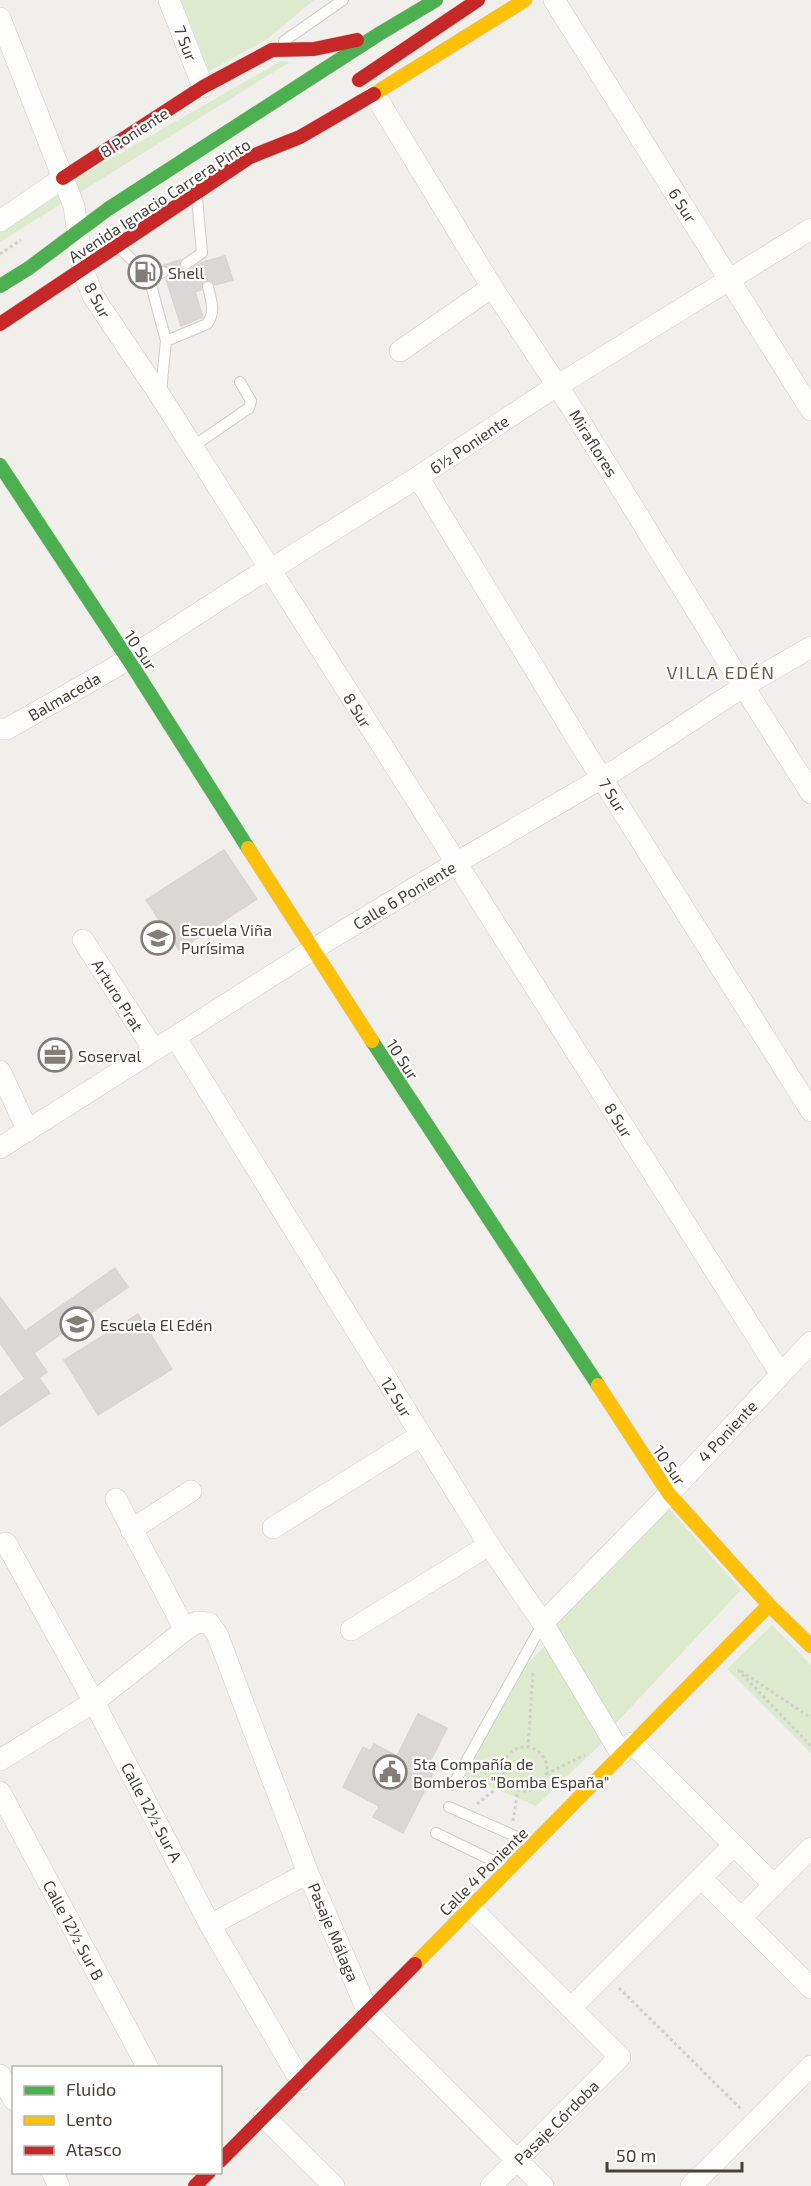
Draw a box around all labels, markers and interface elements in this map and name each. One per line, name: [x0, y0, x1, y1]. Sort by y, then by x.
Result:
street label: 7 Sur: [171, 23, 202, 64]
street label: 8 Poniente: [96, 103, 172, 161]
street label: Avenida Ignacio Carrera Pinto: [65, 134, 253, 266]
street label: 6 Sur: [665, 184, 701, 226]
fuel station icon: Shell: [127, 254, 163, 290]
place label: Shell: [168, 263, 205, 282]
street label: 8 Sur: [81, 279, 116, 322]
street label: Miraflores: [566, 406, 622, 480]
street label: 6½ Poniente: [426, 411, 512, 477]
street label: 10 Sur: [121, 626, 162, 674]
district label: VILLA EDÉN: [667, 661, 775, 683]
street label: Balmaceda: [24, 668, 104, 724]
street label: 8 Sur: [340, 689, 376, 732]
street label: 7 Sur: [595, 775, 631, 816]
street label: Calle 6 Poniente: [349, 857, 459, 933]
school or university icon: Escuela Viña Purísima: [140, 920, 176, 956]
place label: Escuela Viña Purísima: [181, 920, 272, 957]
street label: Arturo Prat: [88, 956, 148, 1034]
street label: 10 Sur: [383, 1035, 423, 1083]
office icon: Soserval: [37, 1037, 73, 1073]
place label: Soserval: [78, 1046, 141, 1065]
street label: 8 Sur: [601, 1099, 637, 1142]
school or university icon: Escuela El Edén: [59, 1306, 95, 1342]
place label: Escuela El Edén: [100, 1315, 213, 1334]
street label: 12 Sur: [377, 1374, 417, 1421]
street label: 4 Poniente: [694, 1396, 760, 1466]
street label: 10 Sur: [650, 1441, 691, 1489]
public building icon: 5ta Compañía de Bomberos "Bomba España": [372, 1754, 408, 1790]
place label: 5ta Compañía de Bomberos "Bomba España": [413, 1754, 609, 1791]
street label: Calle 12½ Sur A: [118, 1759, 186, 1865]
street label: Calle 4 Poniente: [435, 1823, 531, 1919]
street label: Calle 12½ Sur B: [40, 1877, 108, 1983]
street label: Pasaje Málaga: [304, 1880, 363, 1985]
legend: [12, 2066, 222, 2174]
street label: Pasaje Córdoba: [510, 2076, 603, 2169]
text: Fluido: [66, 2078, 116, 2100]
text: Lento: [66, 2108, 112, 2130]
scale bar: [607, 2135, 742, 2173]
text: Atasco: [66, 2138, 122, 2160]
text: 50 m: [616, 2144, 656, 2166]

